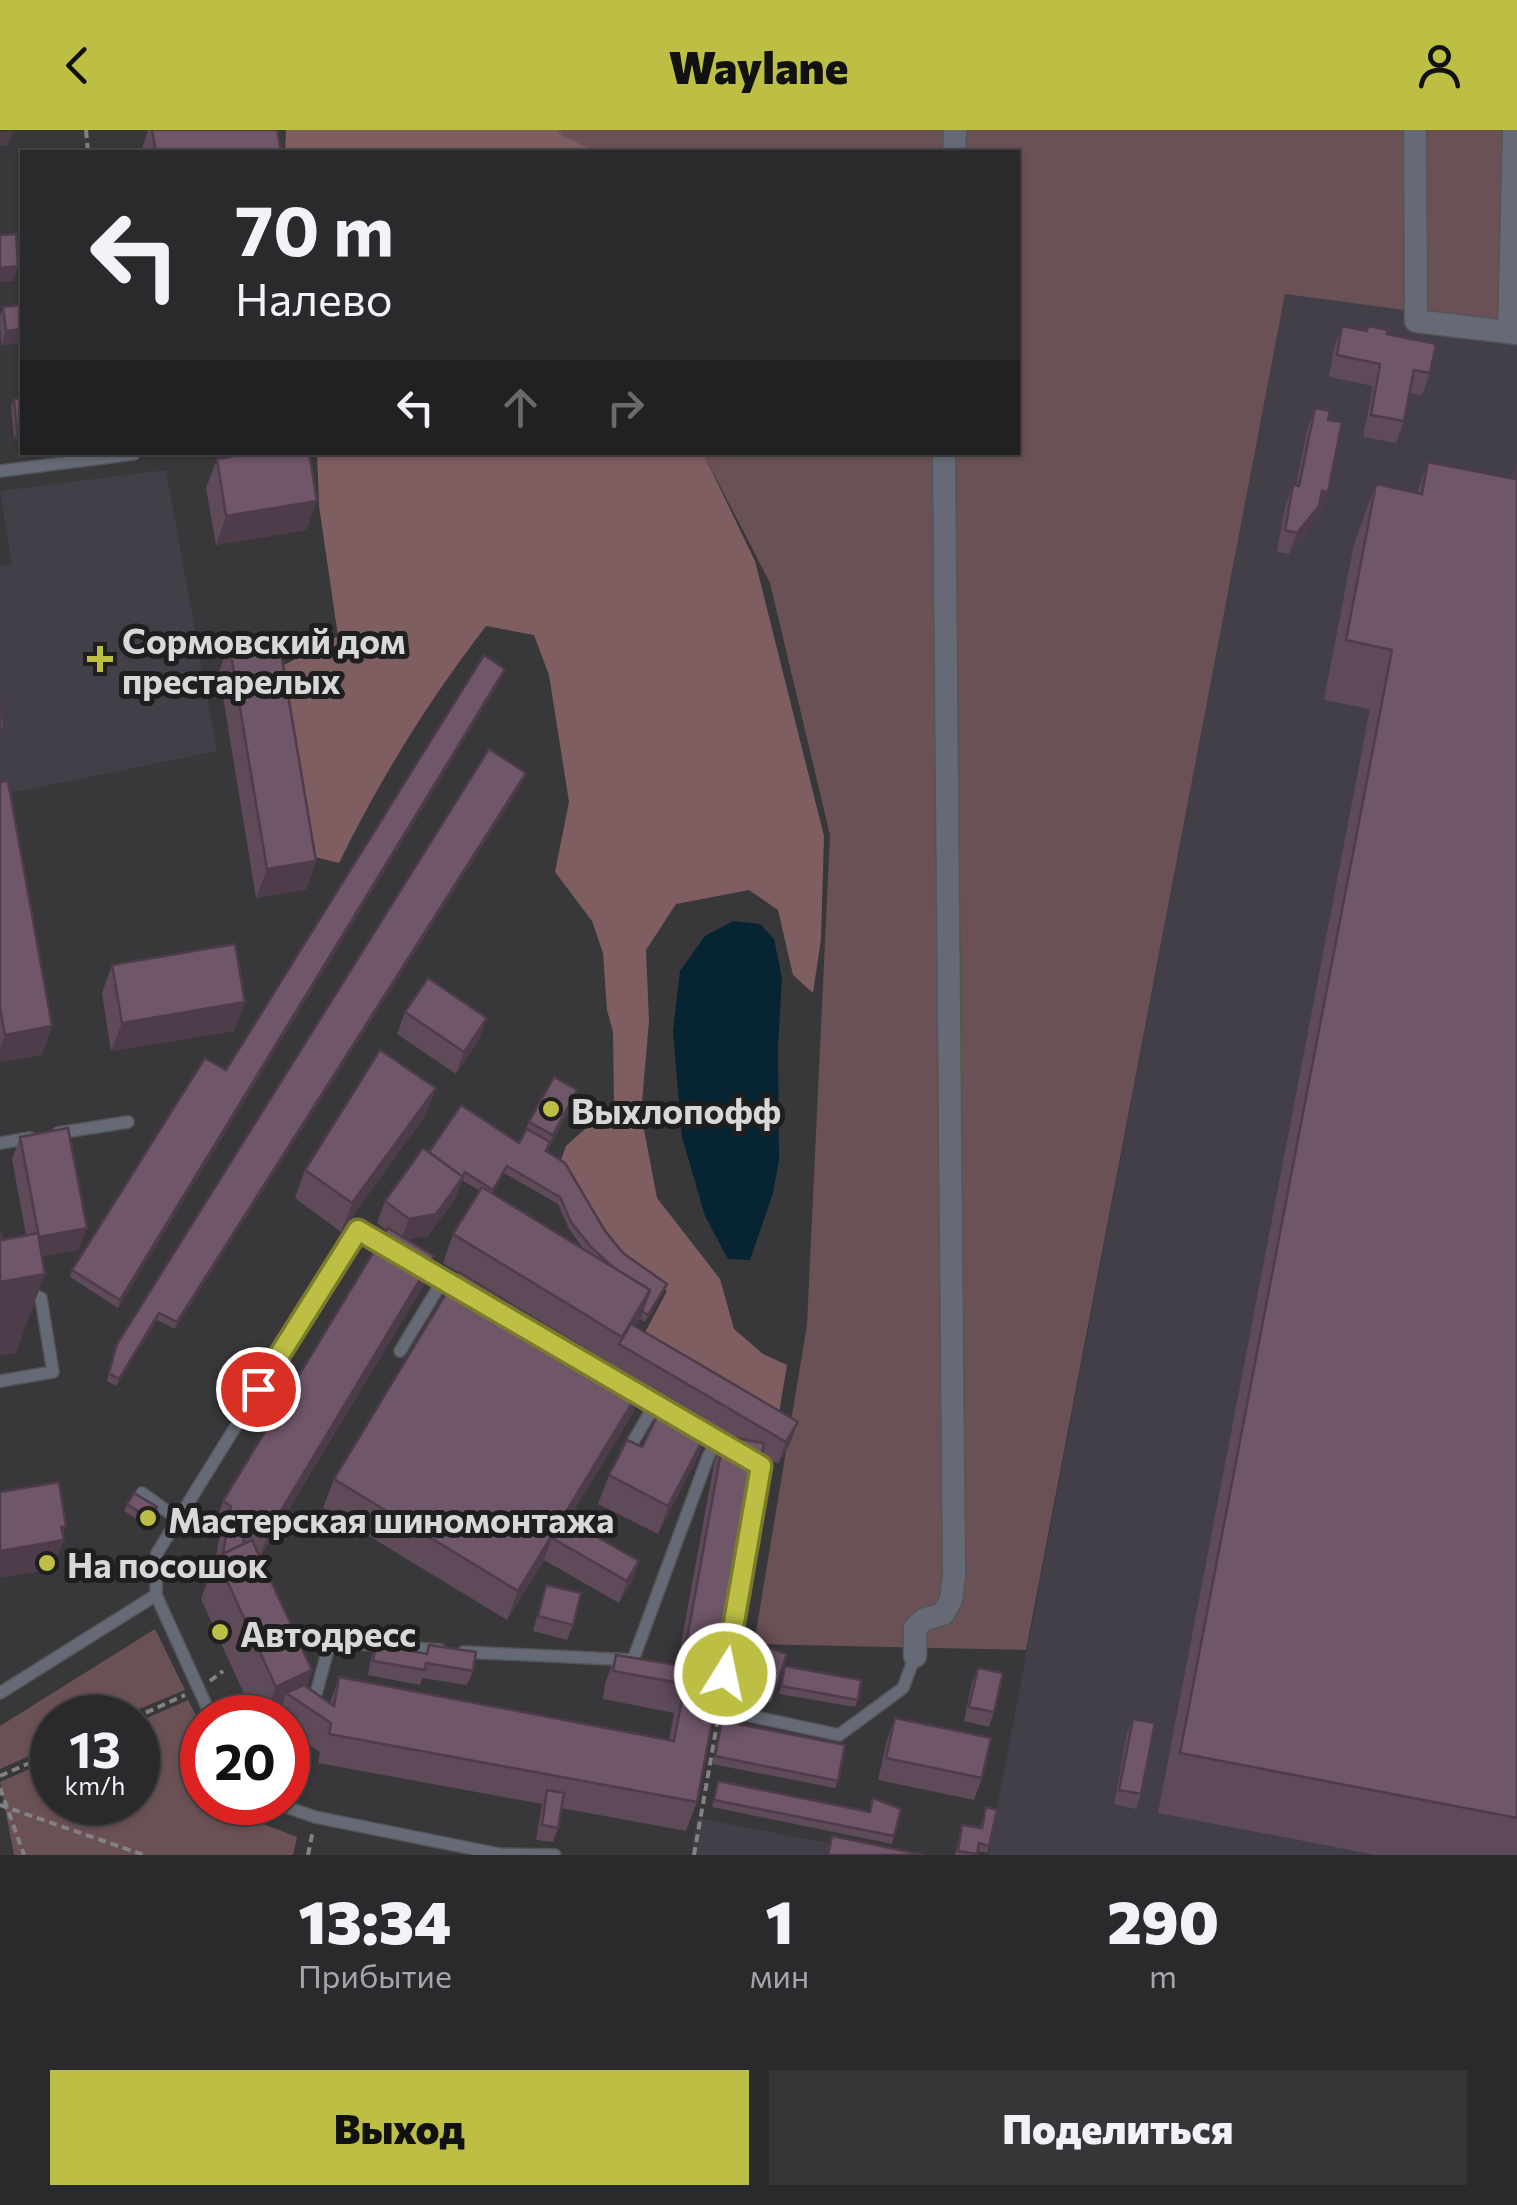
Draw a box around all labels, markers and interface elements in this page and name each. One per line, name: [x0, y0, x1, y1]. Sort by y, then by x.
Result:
icon: back: [50, 38, 105, 93]
text: Waylane: [669, 38, 848, 93]
icon: person: [1412, 38, 1467, 93]
text: 70 m: [235, 185, 394, 270]
icon: left: [70, 190, 200, 320]
text: Налево: [235, 270, 393, 325]
icon: left: [388, 380, 443, 435]
icon: ahead: [493, 380, 548, 435]
icon: right: [598, 380, 653, 435]
place label: Сормовский дом престарелых: [122, 618, 406, 701]
marker: Сормовский дом престарелых: [87, 646, 113, 672]
place label: Выхлопофф: [571, 1088, 781, 1131]
marker: Выхлопофф: [540, 1098, 562, 1120]
pin: [216, 1347, 301, 1432]
icon: arrive: [231, 1362, 286, 1417]
place label: Мастерская шиномонтажа: [168, 1497, 614, 1540]
marker: Мастерская шиномонтажа: [137, 1507, 159, 1529]
place label: На посошок: [67, 1542, 268, 1585]
marker: На посошок: [36, 1552, 58, 1574]
place label: Автодресс: [240, 1611, 416, 1654]
marker: Автодресс: [209, 1621, 231, 1643]
position arrow: [673, 1622, 777, 1726]
speed limit sign: 20: [180, 1695, 310, 1825]
text: 13: [69, 1717, 121, 1778]
text: km/h: [65, 1770, 125, 1800]
text: 13:34: [298, 1883, 451, 1956]
text: 1: [765, 1883, 793, 1956]
text: 290: [1107, 1883, 1219, 1956]
text: Прибытие: [298, 1955, 452, 1995]
text: мин: [750, 1955, 809, 1995]
text: m: [1149, 1955, 1177, 1995]
button: Выход: [50, 2070, 749, 2185]
button: Поделиться: [769, 2070, 1467, 2185]

